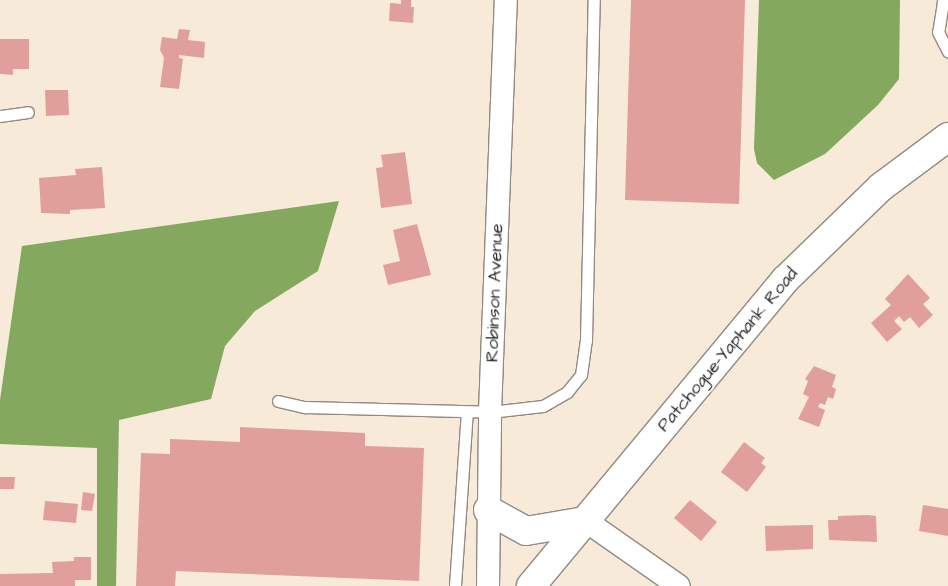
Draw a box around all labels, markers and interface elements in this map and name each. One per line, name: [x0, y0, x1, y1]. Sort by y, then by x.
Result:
street label: Robinson Avenue: [482, 223, 508, 363]
street label: Patchogue-Yaphank Road: [653, 264, 803, 436]

